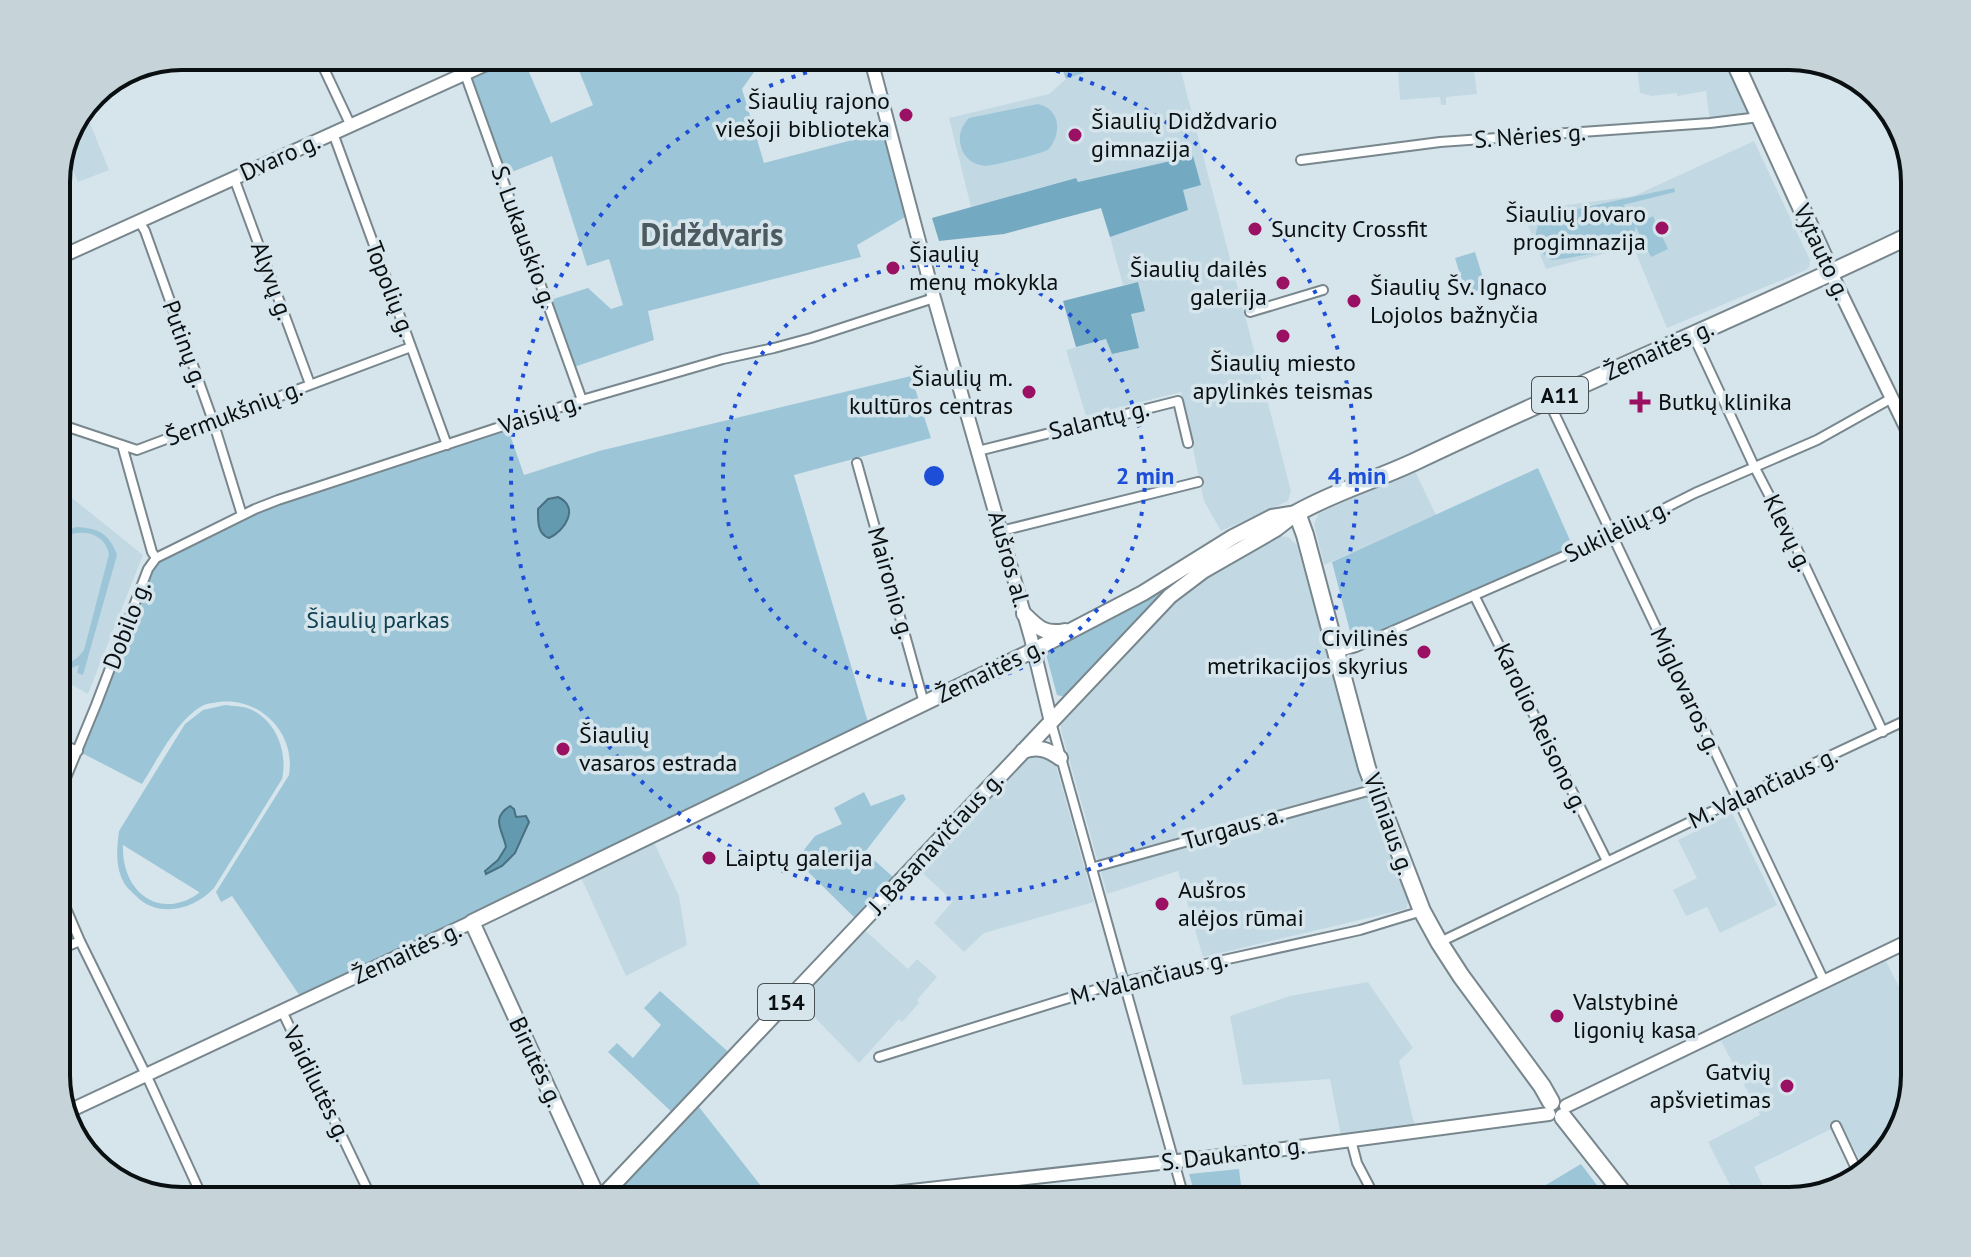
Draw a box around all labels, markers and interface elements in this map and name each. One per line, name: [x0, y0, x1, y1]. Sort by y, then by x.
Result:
place label: Šiaulių rajono viešoji biblioteka: [715, 85, 890, 144]
place label: Šiaulių Didždvario gimnazija: [1091, 105, 1277, 164]
marker: Šiaulių rajono viešoji biblioteka: [897, 106, 915, 124]
street label: S. Nėries g.: [1473, 116, 1587, 155]
street label: Dvaro g.: [235, 125, 325, 188]
marker: Šiaulių Didždvario gimnazija: [1066, 126, 1084, 144]
street label: S. Lukauskio g.: [484, 162, 565, 312]
place label: Šiaulių Jovaro progimnazija: [1505, 198, 1646, 257]
street label: Vytauto g.: [1786, 198, 1858, 305]
district label: Didždvaris: [641, 213, 783, 255]
place label: Suncity Crossfit: [1271, 213, 1428, 244]
marker: Šiaulių Jovaro progimnazija: [1653, 219, 1671, 237]
marker: Suncity Crossfit: [1246, 220, 1264, 238]
street label: Alyvų g.: [244, 237, 301, 324]
street label: Topolių g.: [358, 237, 423, 341]
place label: Šiaulių menų mokykla: [909, 238, 1058, 297]
place label: Šiaulių dailės galerija: [1130, 253, 1267, 312]
marker: Šiaulių menų mokykla: [884, 259, 902, 277]
place label: Šiaulių Šv. Ignaco Lojolos bažnyčia: [1370, 271, 1547, 330]
marker: Šiaulių dailės galerija: [1274, 274, 1292, 292]
marker: Šiaulių Šv. Ignaco Lojolos bažnyčia: [1345, 292, 1363, 310]
street label: Putinų g.: [155, 296, 216, 392]
street label: Žemaitės g.: [1599, 312, 1718, 387]
marker: Šiaulių miesto apylinkės teismas: [1274, 327, 1292, 345]
place label: Šiaulių miesto apylinkės teismas: [1193, 347, 1373, 406]
place label: Šiaulių m. kultūros centras: [849, 362, 1013, 421]
street label: Šermukšnių g.: [161, 372, 307, 453]
road number: A11: [1532, 377, 1588, 413]
marker: Šiaulių m. kultūros centras: [1020, 383, 1038, 401]
street label: Vaisių g.: [494, 386, 585, 442]
place label: Butkų klinika: [1658, 386, 1792, 417]
marker: Butkų klinika: [1629, 391, 1651, 413]
street label: Salantų g.: [1046, 392, 1152, 447]
text: 2 min: [1116, 460, 1174, 491]
text: 4 min: [1328, 460, 1386, 491]
centre of rings: [920, 462, 948, 490]
street label: Klevų g.: [1756, 489, 1820, 577]
street label: Sukilėlių g.: [1559, 492, 1675, 569]
street label: Aušros al.: [981, 507, 1038, 611]
street label: Maironio g.: [861, 523, 922, 643]
street label: Dobilo g.: [96, 576, 158, 673]
park label: Šiaulių parkas: [306, 604, 450, 635]
place label: Civilinės metrikacijos skyrius: [1207, 622, 1408, 681]
street label: Miglovaros g.: [1643, 622, 1729, 759]
street label: Žemaitės g.: [931, 631, 1049, 710]
street label: Karolio Reisono g.: [1487, 638, 1596, 818]
marker: Civilinės metrikacijos skyrius: [1415, 643, 1433, 661]
place label: Šiaulių vasaros estrada: [579, 719, 737, 778]
street label: M. Valančiaus g.: [1683, 739, 1842, 836]
marker: Šiaulių vasaros estrada: [554, 740, 572, 758]
street label: J. Basanavičiaus g.: [861, 765, 1010, 921]
street label: Vilniaus g.: [1356, 768, 1422, 879]
street label: Turgaus a.: [1179, 798, 1287, 857]
place label: Laiptų galerija: [725, 842, 873, 873]
marker: Laiptų galerija: [700, 849, 718, 867]
place label: Aušros alėjos rūmai: [1178, 874, 1304, 933]
marker: Aušros alėjos rūmai: [1153, 895, 1171, 913]
street label: Žemaitės g.: [347, 914, 466, 991]
street label: M. Valančiaus g.: [1067, 943, 1231, 1012]
road number: 154: [758, 984, 814, 1020]
place label: Valstybinė ligonių kasa: [1572, 986, 1697, 1045]
marker: Valstybinė ligonių kasa: [1548, 1007, 1566, 1025]
street label: Birutės g.: [502, 1012, 571, 1112]
street label: Vaidilutės g.: [276, 1020, 359, 1147]
place label: Gatvių apšvietimas: [1650, 1056, 1771, 1115]
marker: Gatvių apšvietimas: [1778, 1077, 1796, 1095]
street label: S. Daukanto g.: [1159, 1129, 1307, 1178]

